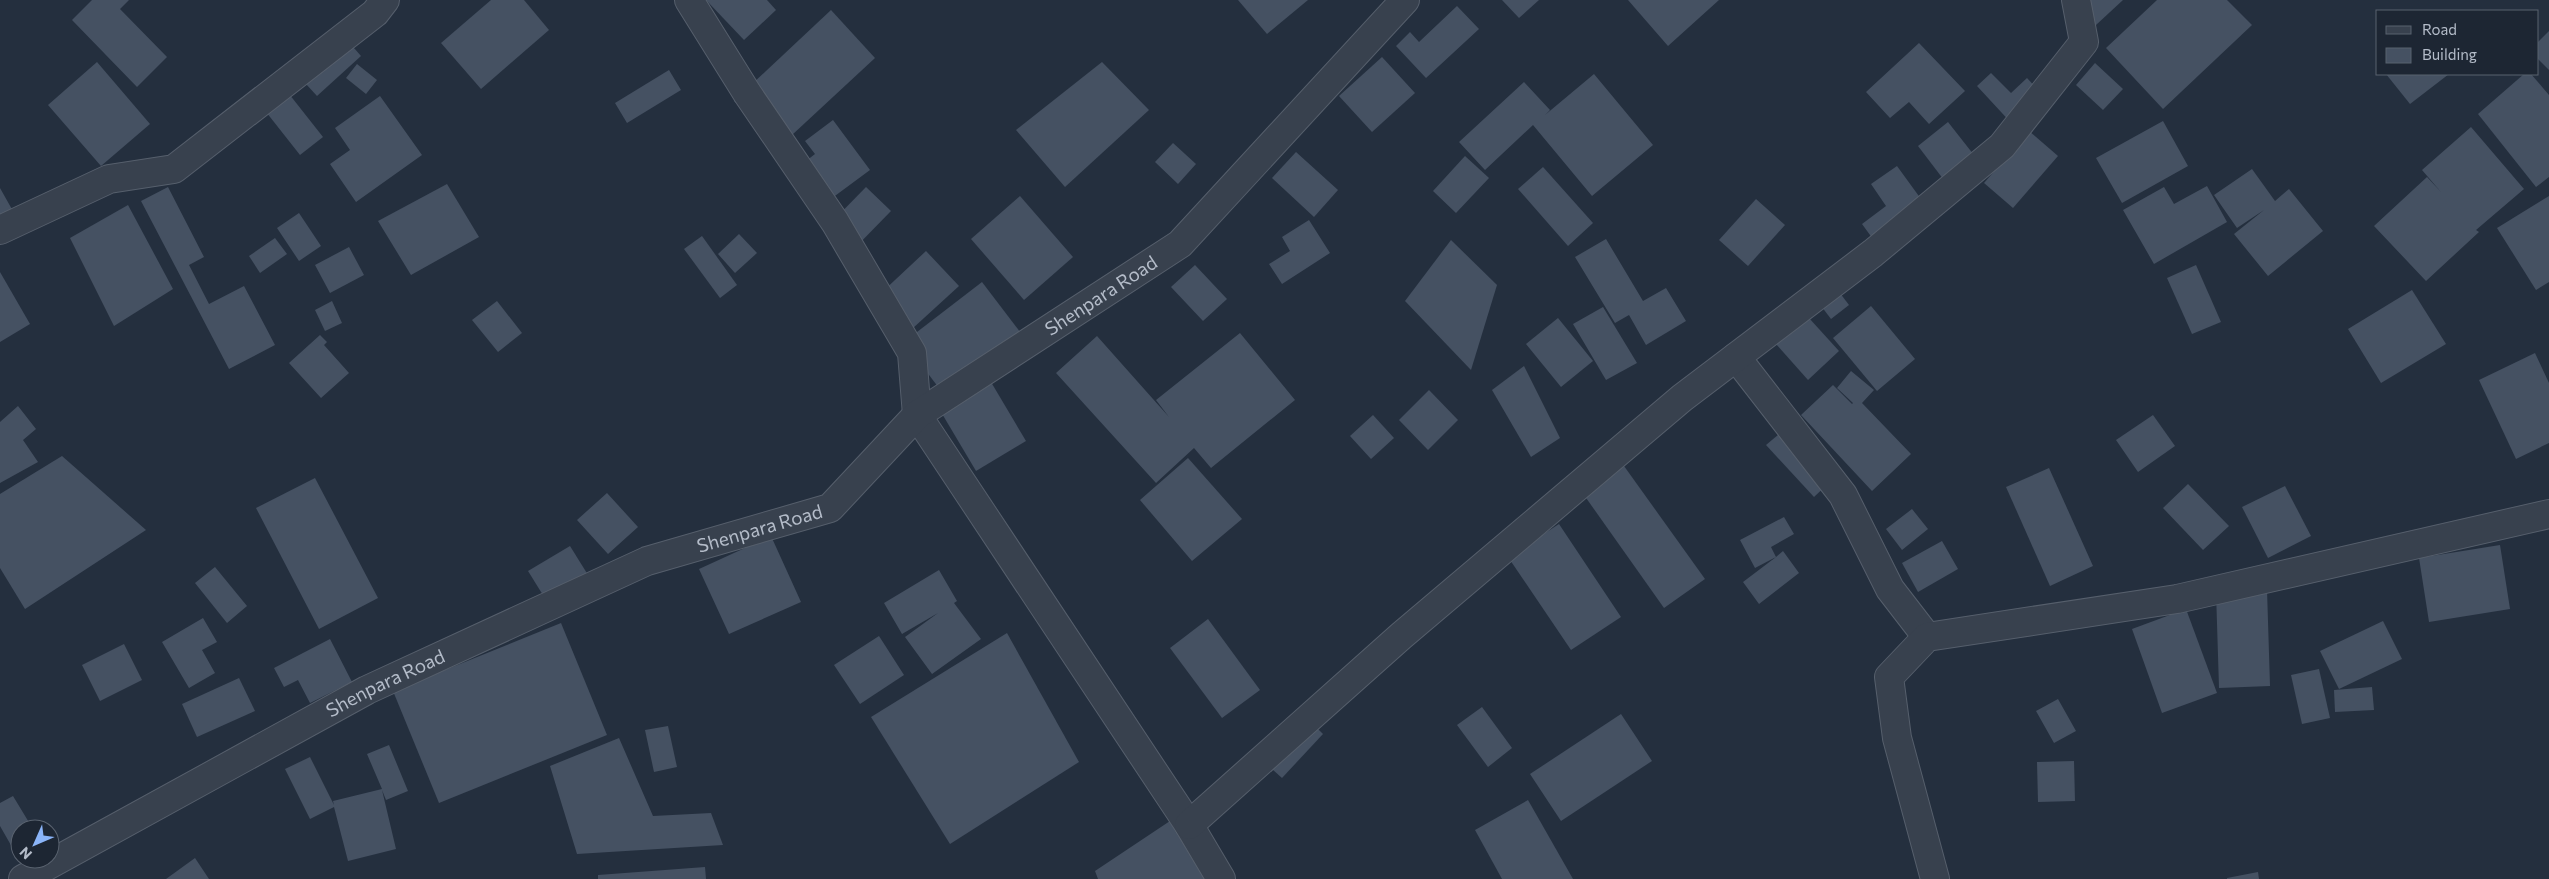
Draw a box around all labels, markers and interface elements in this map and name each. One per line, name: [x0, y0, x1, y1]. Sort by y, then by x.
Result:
legend: [2376, 10, 2539, 75]
text: Road: [2422, 20, 2457, 38]
text: Building: [2422, 45, 2477, 63]
street label: Shenpara Road: [1040, 250, 1161, 340]
street label: Shenpara Road: [694, 499, 825, 557]
street label: Shenpara Road: [322, 644, 448, 721]
north arrow: [10, 819, 60, 869]
text: N: [16, 844, 35, 863]

